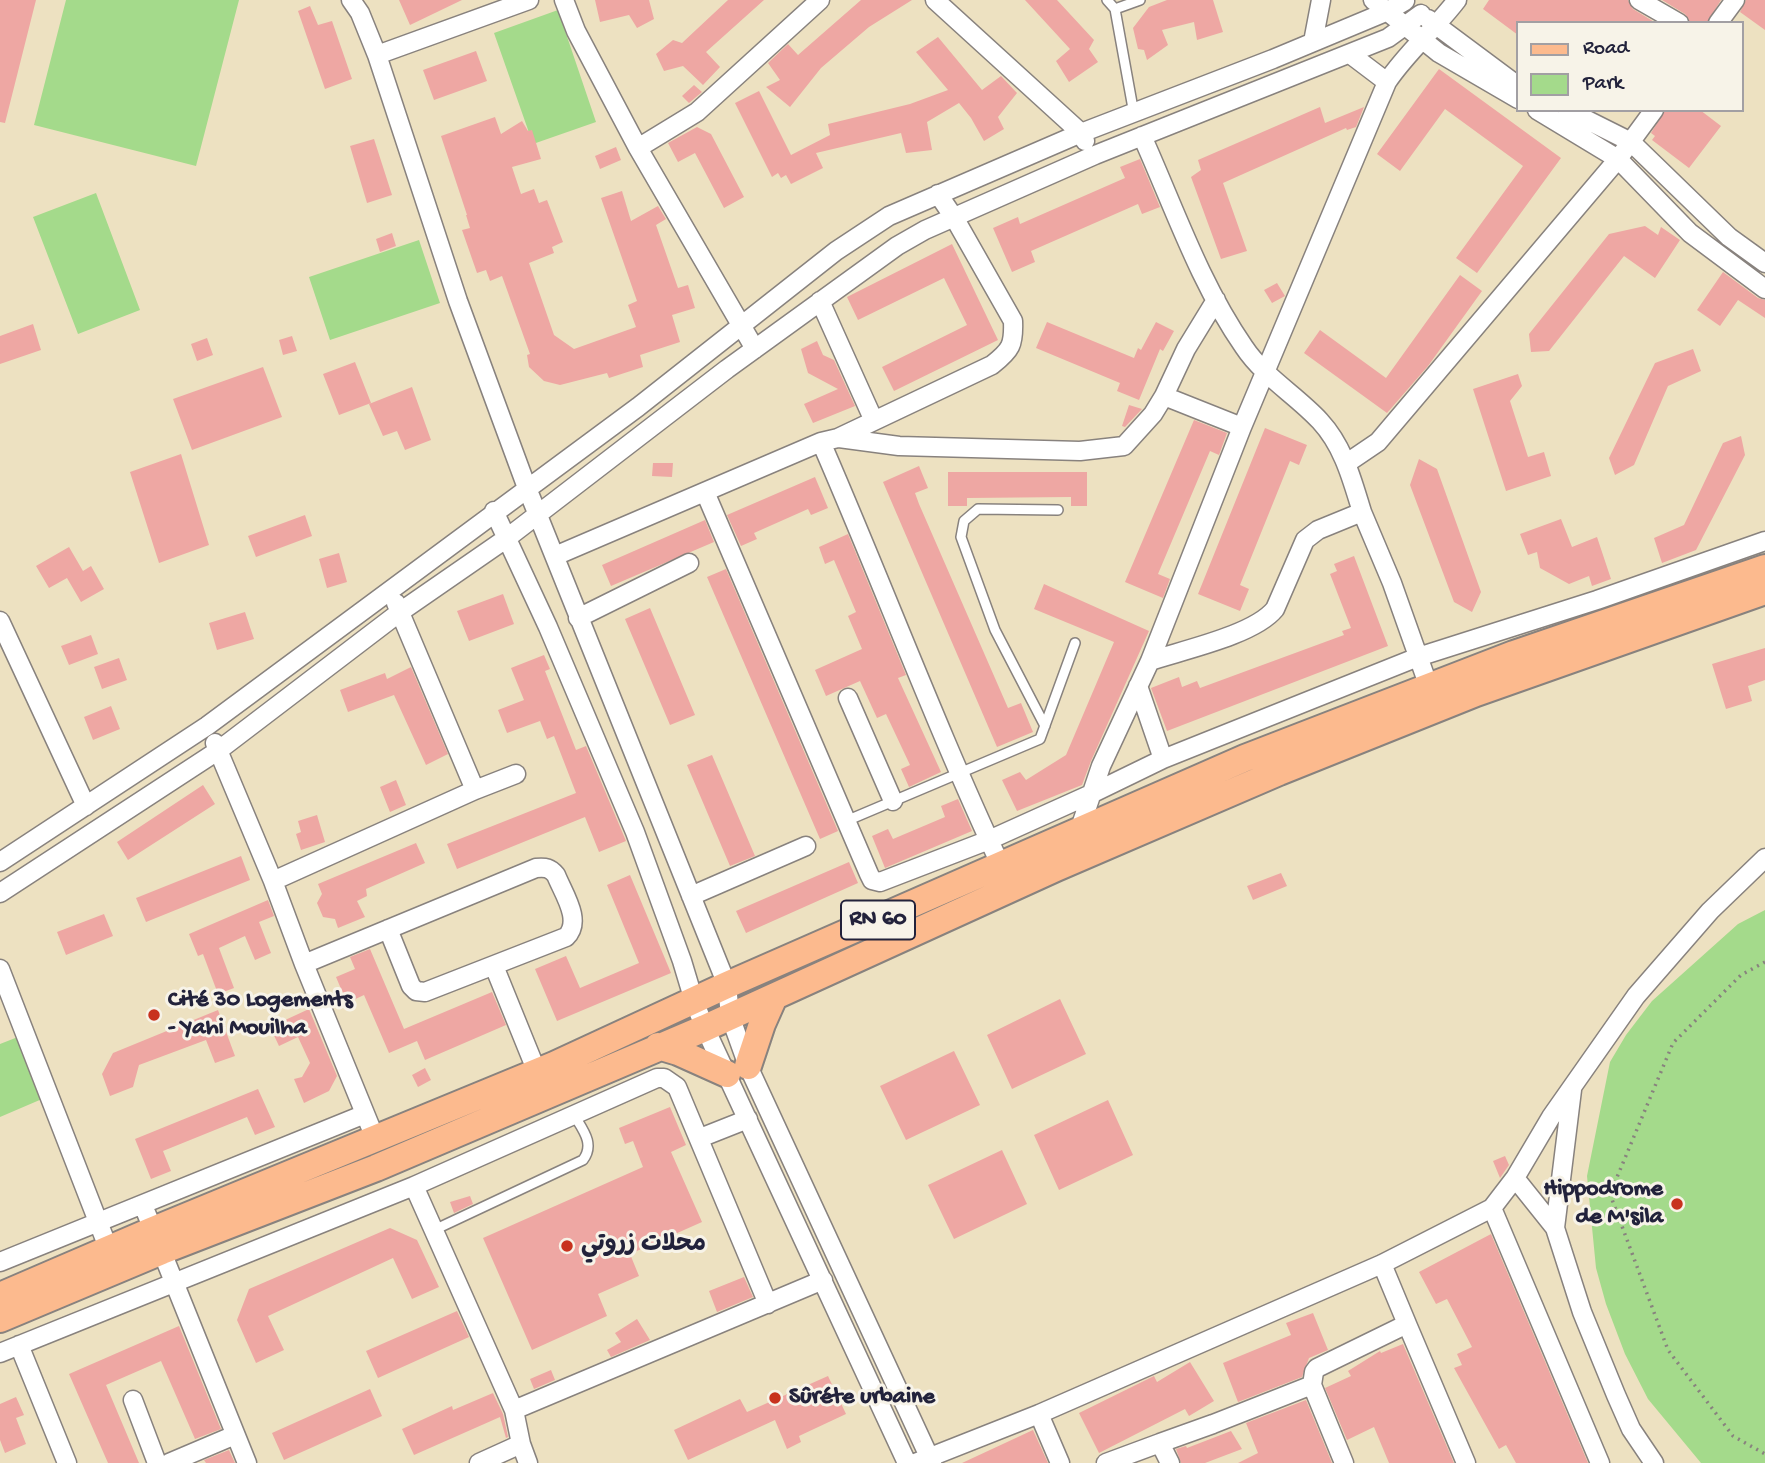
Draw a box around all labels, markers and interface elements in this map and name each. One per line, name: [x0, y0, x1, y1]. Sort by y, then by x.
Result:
legend: [1516, 21, 1744, 112]
text: Road: [1583, 37, 1629, 62]
text: Park: [1583, 72, 1623, 97]
road number: RN 60: [841, 900, 915, 939]
place label: Cité 30 Logements - Yahi Mouilha: [168, 987, 353, 1043]
marker: Cité 30 Logements - Yahi Mouilha: [146, 1007, 162, 1023]
place label: Hippodrome de M'sila: [1544, 1176, 1663, 1232]
marker: Hippodrome de M'sila: [1669, 1196, 1685, 1212]
place label: محلات زروتي: [581, 1232, 706, 1260]
marker: محلات زروتي: [559, 1238, 575, 1254]
place label: Sûréte urbaine: [789, 1384, 935, 1412]
marker: Sûréte urbaine: [767, 1390, 783, 1406]

